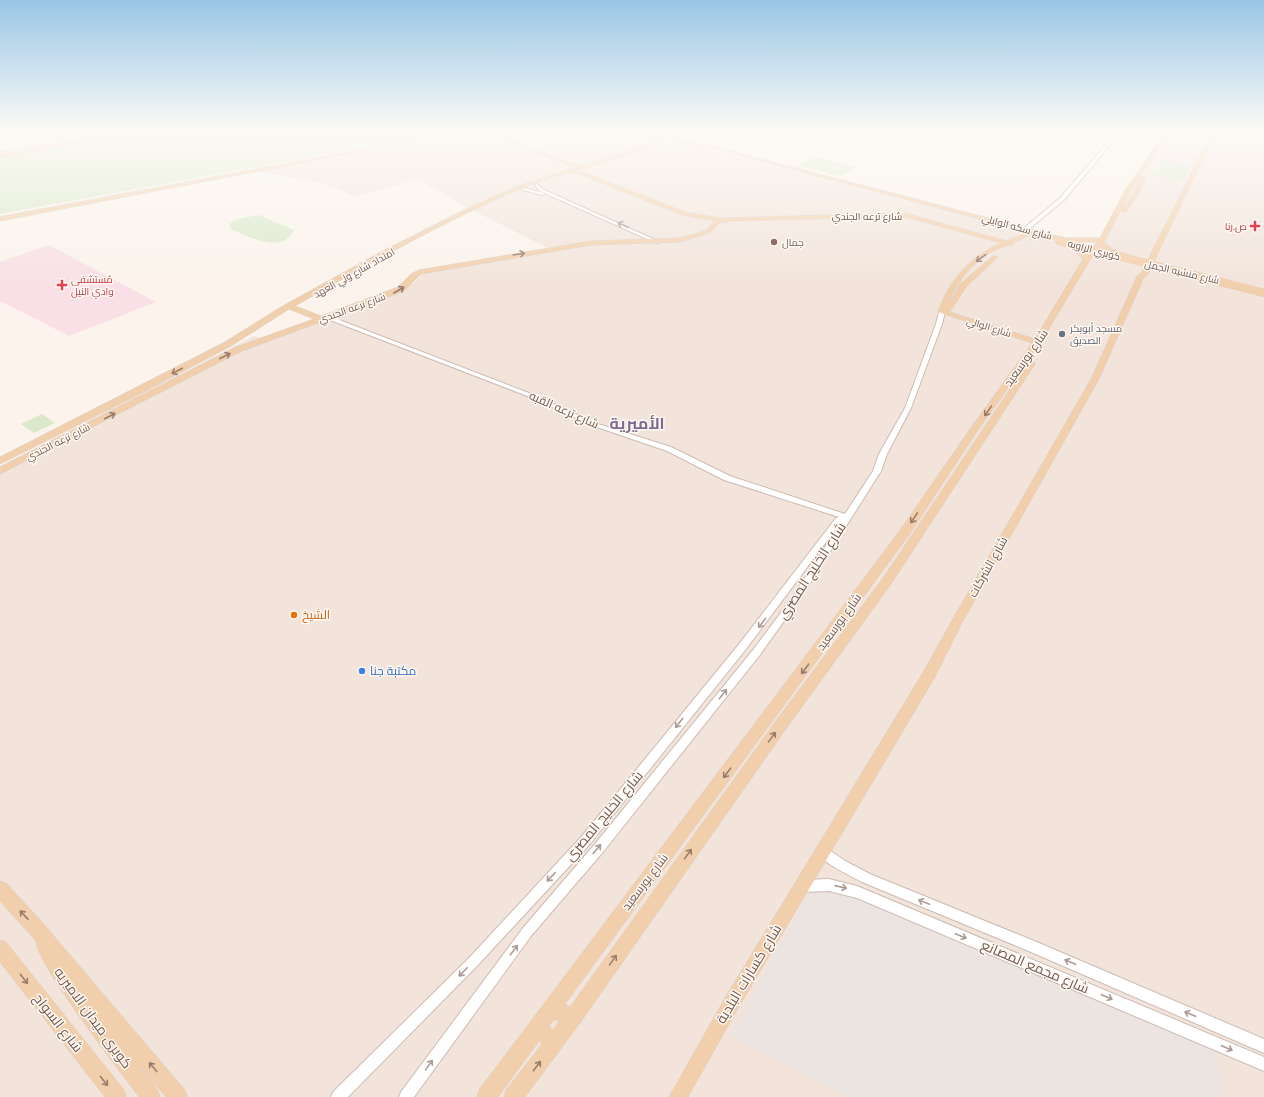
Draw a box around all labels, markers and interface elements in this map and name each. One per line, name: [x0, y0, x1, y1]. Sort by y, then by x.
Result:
street label: شارع ترعه الجندي: [832, 210, 902, 224]
street label: شارع سكه الوايلي: [980, 211, 1053, 244]
place label: ص.رنا: [1225, 220, 1247, 233]
one-way arrow: [617, 221, 629, 228]
marker: ص.رنا: [1250, 221, 1260, 231]
place label: جمال: [782, 236, 804, 249]
marker: جمال: [769, 237, 779, 247]
street label: كوبري الزاويه: [1066, 237, 1122, 264]
street label: امتداد شارع ولي العهد: [311, 245, 397, 302]
one-way arrow: [513, 250, 526, 258]
one-way arrow: [976, 254, 987, 262]
street label: شارع منشيه الجمل: [1143, 257, 1221, 287]
place label: مُستشفى وادي النيل: [71, 273, 114, 299]
marker: مُستشفى وادي النيل: [56, 279, 68, 291]
one-way arrow: [393, 285, 405, 293]
street label: شارع ترعه الجندي: [317, 290, 388, 327]
street label: شارع الوالي: [965, 314, 1013, 341]
place label: مسجد أبوبكر الصديق: [1069, 322, 1122, 347]
street label: شارع بورسعيد: [1001, 326, 1052, 390]
marker: مسجد أبوبكر الصديق: [1057, 329, 1067, 339]
one-way arrow: [219, 352, 231, 359]
one-way arrow: [171, 367, 183, 375]
street label: شارع ترعه القبه: [527, 388, 601, 433]
one-way arrow: [984, 406, 992, 417]
one-way arrow: [104, 412, 116, 419]
district label: الأميرية: [609, 414, 665, 433]
street label: شارع ترعه الجندي: [24, 420, 93, 465]
one-way arrow: [910, 513, 918, 524]
street label: شارع الخليج المصري: [774, 519, 852, 624]
street label: شارع الشركات: [966, 534, 1011, 600]
street label: شارع بورسعيد: [814, 591, 865, 654]
place label: الشيخ: [302, 608, 330, 623]
marker: الشيخ: [289, 610, 299, 620]
one-way arrow: [757, 617, 766, 628]
one-way arrow: [800, 663, 809, 674]
place label: مكتبة جنا: [370, 664, 416, 678]
marker: مكتبة جنا: [357, 666, 367, 676]
one-way arrow: [719, 689, 728, 700]
one-way arrow: [675, 718, 684, 729]
one-way arrow: [768, 732, 776, 743]
street label: شارع الخليج المصري: [561, 767, 649, 867]
one-way arrow: [723, 767, 731, 778]
one-way arrow: [592, 844, 601, 855]
one-way arrow: [684, 849, 692, 860]
street label: شارع بورسعيد: [619, 851, 672, 914]
one-way arrow: [547, 872, 556, 882]
one-way arrow: [834, 884, 847, 892]
one-way arrow: [919, 897, 931, 905]
one-way arrow: [19, 909, 28, 920]
street label: شارع كسارات البلدية: [713, 921, 785, 1027]
one-way arrow: [955, 933, 967, 941]
street label: شارع مجمع المصانع: [979, 937, 1091, 997]
one-way arrow: [510, 944, 518, 955]
one-way arrow: [609, 955, 617, 966]
one-way arrow: [1065, 958, 1077, 965]
street label: كوبرى ميدان الاميريه: [51, 964, 135, 1072]
one-way arrow: [459, 967, 468, 977]
one-way arrow: [20, 974, 28, 985]
street label: شارع السواح: [30, 990, 86, 1056]
one-way arrow: [1101, 994, 1113, 1002]
one-way arrow: [1184, 1009, 1196, 1017]
one-way arrow: [1220, 1044, 1232, 1052]
one-way arrow: [425, 1060, 433, 1071]
one-way arrow: [533, 1061, 541, 1072]
one-way arrow: [148, 1062, 157, 1073]
one-way arrow: [100, 1076, 109, 1087]

